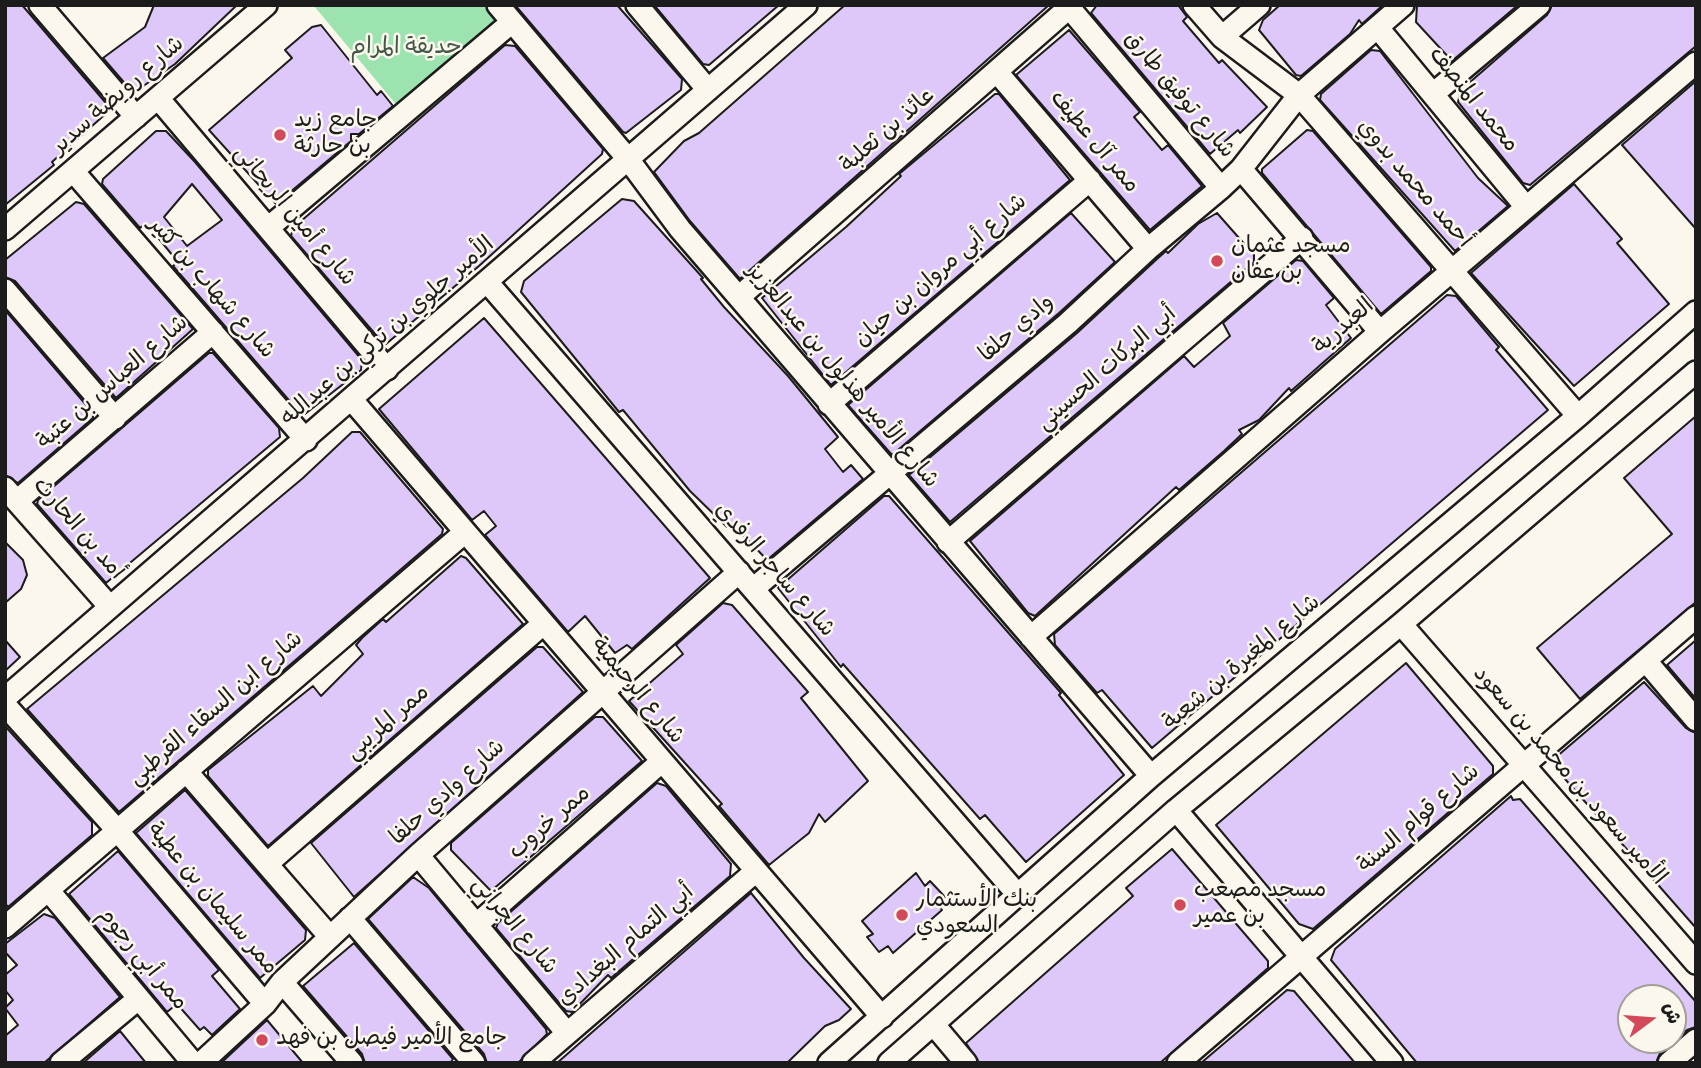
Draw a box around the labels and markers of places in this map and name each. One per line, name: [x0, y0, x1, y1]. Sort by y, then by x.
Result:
place label: جامع زيد بن حارثة: [294, 108, 377, 162]
marker: جامع زيد بن حارثة: [272, 127, 288, 143]
place label: مسجد عثمان بن عفان: [1231, 234, 1351, 288]
marker: مسجد عثمان بن عفان: [1209, 253, 1225, 269]
place label: مسجد مصعب بن عمير: [1194, 878, 1326, 932]
place label: بنك الأستثمار السعودي: [916, 888, 1037, 942]
marker: مسجد مصعب بن عمير: [1172, 897, 1188, 913]
marker: بنك الأستثمار السعودي: [894, 907, 910, 923]
place label: جامع الأمير فيصل بن فهد: [276, 1026, 507, 1054]
marker: جامع الأمير فيصل بن فهد: [254, 1032, 270, 1048]

